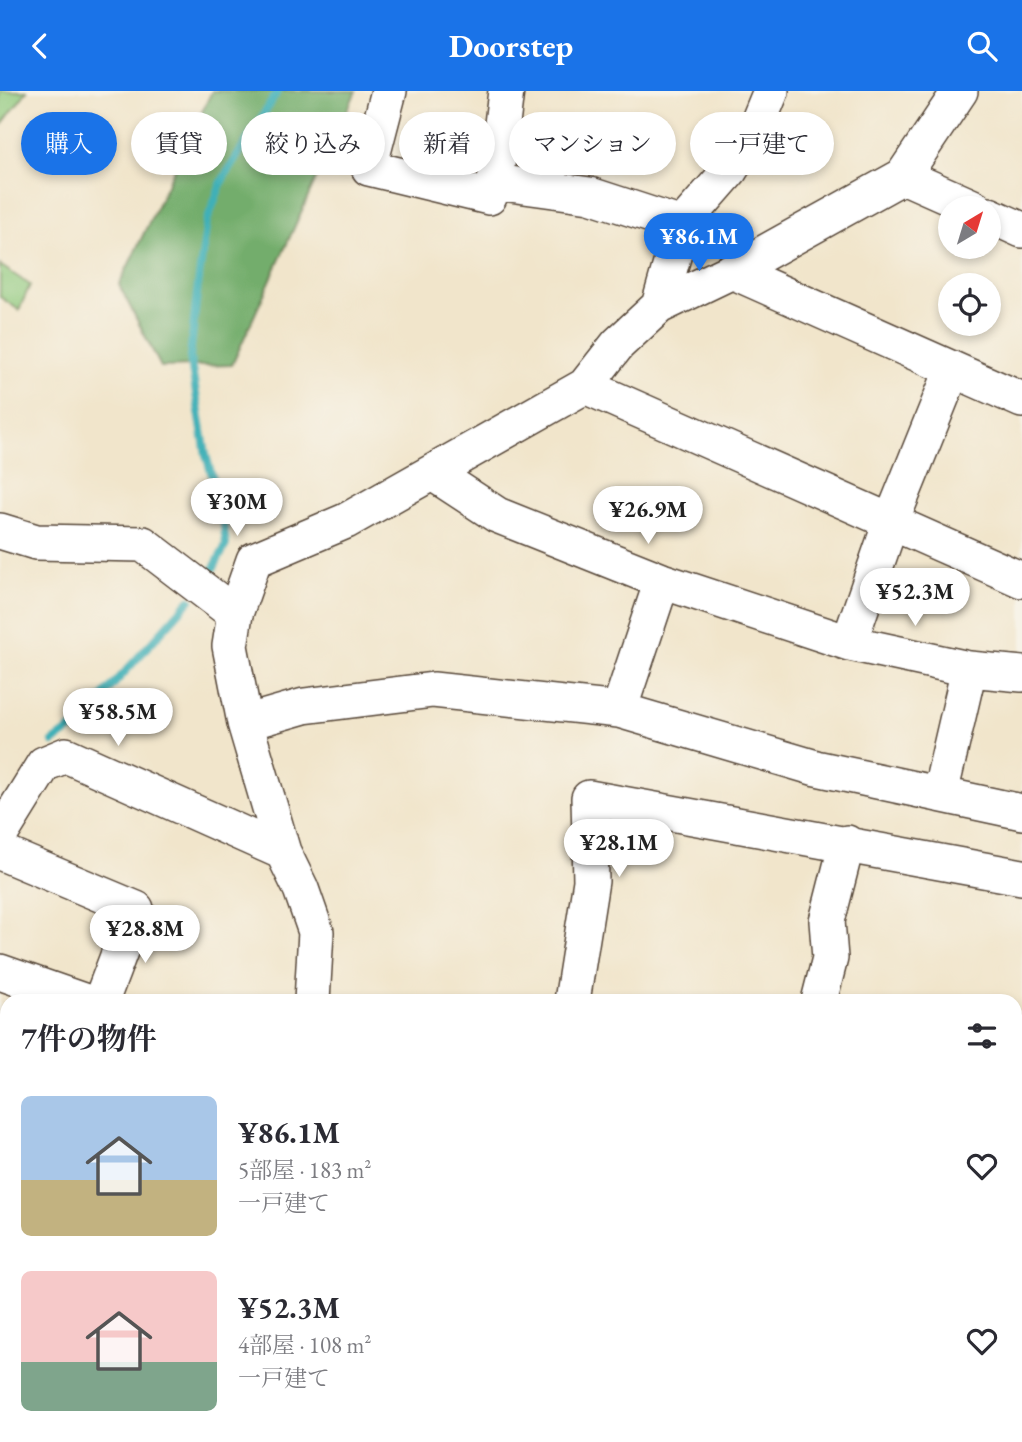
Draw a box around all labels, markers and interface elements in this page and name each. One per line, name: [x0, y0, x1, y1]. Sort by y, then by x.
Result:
text: Doorstep: [449, 25, 573, 67]
icon: back: [21, 27, 59, 65]
icon: search: [963, 27, 1001, 65]
chip: 購入: [21, 112, 117, 175]
chip: 賃貸: [131, 112, 227, 175]
chip: 絞り込み: [241, 112, 385, 175]
chip: 新着: [399, 112, 495, 175]
chip: マンション: [509, 112, 676, 175]
chip: 一戸建て: [690, 112, 834, 175]
north arrow: [938, 196, 1001, 259]
map controls: [938, 196, 1001, 336]
pin: ¥86.1M: [642, 213, 756, 273]
text: ¥86.1M: [660, 221, 738, 251]
button: locate: [938, 273, 1001, 336]
pin: ¥30M: [196, 479, 278, 538]
text: ¥30M: [207, 486, 267, 516]
pin: ¥26.9M: [591, 487, 705, 546]
text: ¥26.9M: [609, 494, 687, 524]
pin: ¥52.3M: [858, 568, 972, 628]
text: ¥52.3M: [876, 576, 954, 606]
pin: ¥58.5M: [61, 689, 175, 748]
text: ¥58.5M: [79, 696, 157, 726]
pin: ¥28.1M: [562, 819, 676, 879]
text: ¥28.1M: [580, 827, 658, 857]
pin: ¥28.8M: [88, 905, 202, 965]
text: ¥28.8M: [106, 913, 184, 943]
icon: filters: [963, 1017, 1001, 1055]
text: 7件の物件: [21, 1019, 157, 1058]
text: ¥86.1M: [238, 1113, 340, 1152]
icon: home: [77, 1124, 161, 1208]
icon: heart: [963, 1147, 1001, 1185]
text: 5部屋 · 183 m²: [238, 1155, 371, 1185]
text: 一戸建て: [238, 1188, 330, 1218]
text: ¥52.3M: [238, 1288, 340, 1327]
icon: home: [77, 1299, 161, 1383]
icon: heart: [963, 1322, 1001, 1360]
text: 4部屋 · 108 m²: [238, 1330, 371, 1360]
text: 一戸建て: [238, 1363, 330, 1393]

